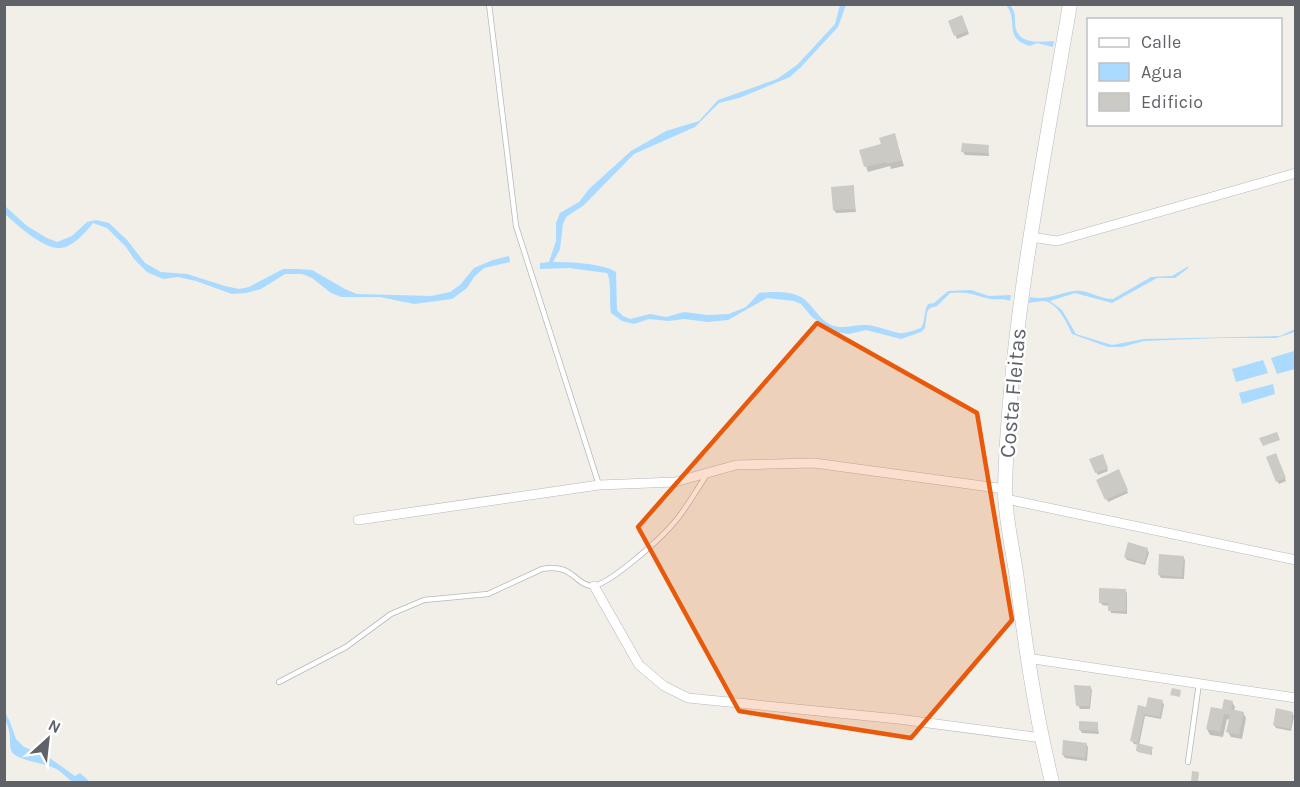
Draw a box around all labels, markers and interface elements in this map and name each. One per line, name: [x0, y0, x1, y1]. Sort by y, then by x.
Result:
legend: [1087, 18, 1282, 126]
text: Calle: [1141, 31, 1181, 53]
text: Agua: [1141, 61, 1182, 83]
text: Edificio: [1141, 91, 1203, 113]
street label: Costa Fleitas: [994, 327, 1032, 459]
north arrow: [18, 709, 78, 769]
text: N: [45, 715, 64, 737]

